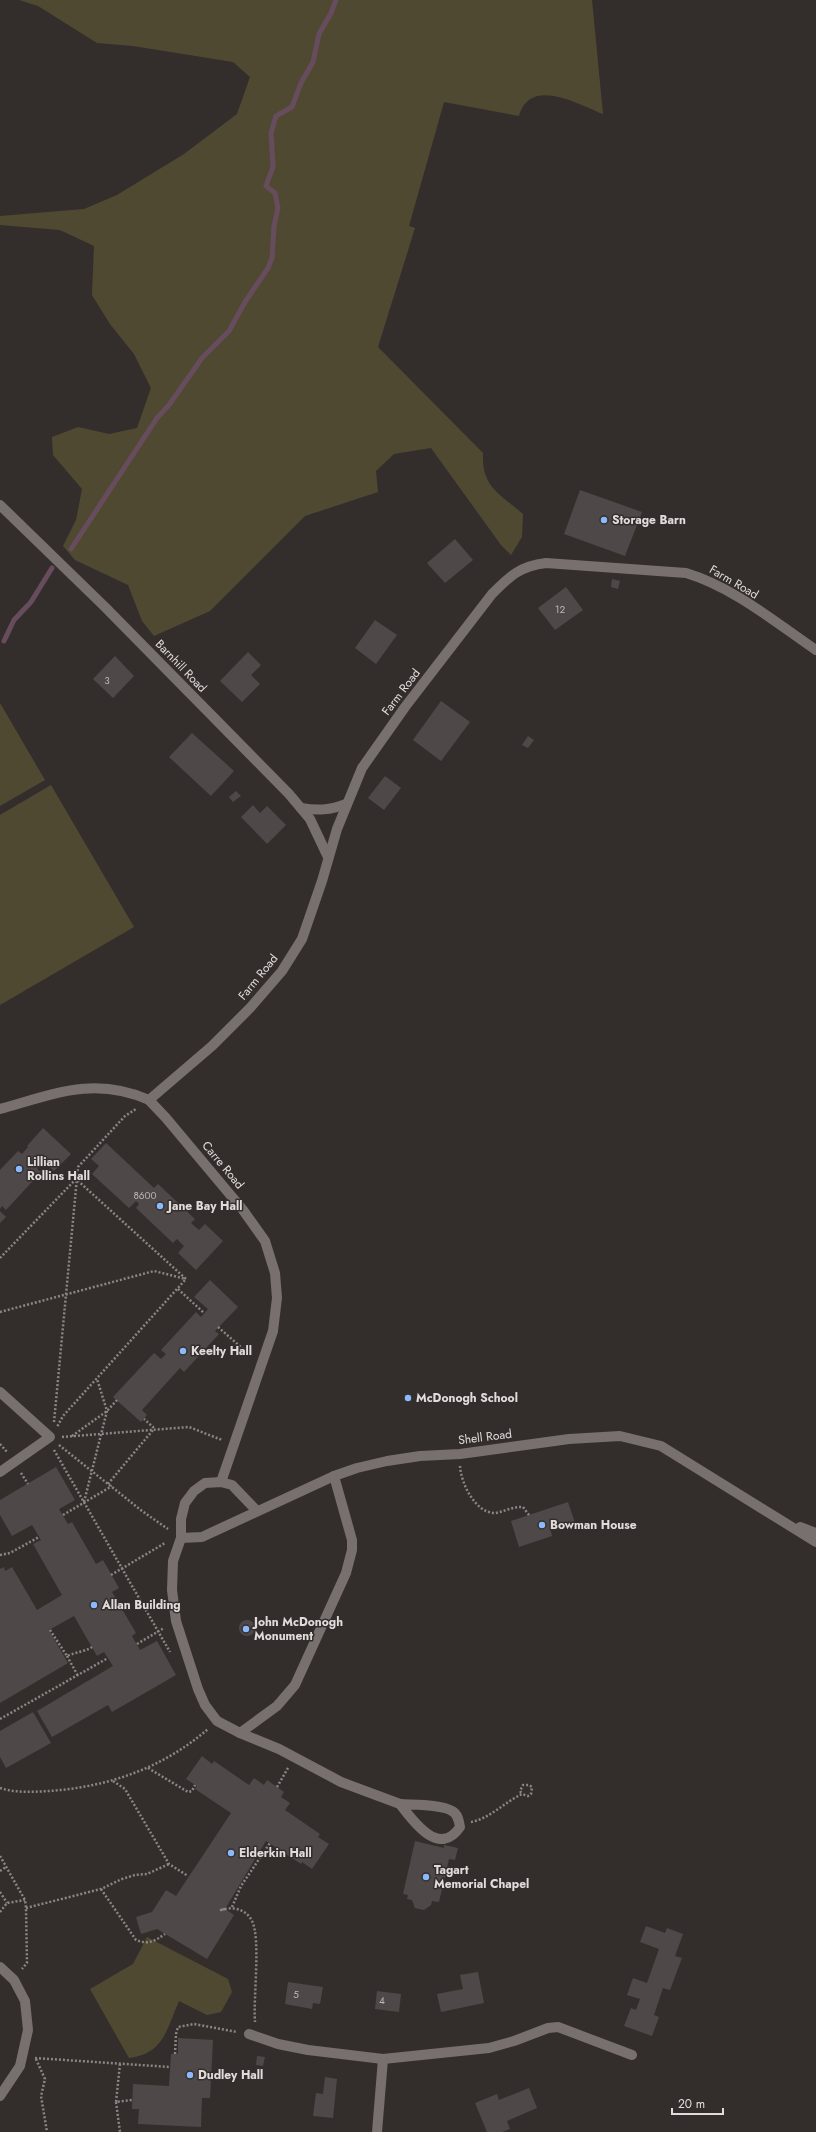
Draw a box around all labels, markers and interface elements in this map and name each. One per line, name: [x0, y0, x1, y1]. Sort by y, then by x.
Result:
place label: Storage Barn: [612, 511, 686, 529]
marker: Storage Barn: [599, 515, 609, 525]
street label: Farm Road: [706, 561, 762, 603]
house number: 12: [555, 602, 565, 617]
street label: Barnhill Road: [151, 636, 211, 696]
street label: Farm Road: [377, 665, 425, 719]
house number: 3: [104, 673, 110, 688]
street label: Farm Road: [234, 950, 282, 1004]
street label: Carre Road: [198, 1137, 248, 1193]
place label: Lillian Rollins Hall: [27, 1153, 90, 1185]
marker: Lillian Rollins Hall: [14, 1164, 24, 1174]
house number: 8600: [133, 1188, 157, 1203]
place label: Jane Bay Hall: [166, 1197, 242, 1215]
marker: Jane Bay Hall: [155, 1201, 165, 1211]
place label: Keelty Hall: [191, 1342, 252, 1360]
marker: Keelty Hall: [178, 1346, 188, 1356]
place label: McDonogh School: [416, 1389, 518, 1407]
marker: McDonogh School: [403, 1393, 413, 1403]
street label: Shell Road: [457, 1425, 513, 1449]
place label: Bowman House: [550, 1516, 637, 1534]
marker: Bowman House: [537, 1520, 547, 1530]
place label: Allan Building: [101, 1596, 181, 1614]
marker: Allan Building: [89, 1600, 99, 1610]
place label: John McDonogh Monument: [252, 1613, 343, 1645]
marker: John McDonogh Monument: [241, 1624, 251, 1634]
place label: Elderkin Hall: [239, 1844, 312, 1862]
marker: Elderkin Hall: [226, 1848, 236, 1858]
place label: Tagart Memorial Chapel: [434, 1861, 529, 1893]
marker: Tagart Memorial Chapel: [421, 1872, 431, 1882]
house number: 5: [293, 1987, 299, 2002]
house number: 4: [379, 1993, 385, 2008]
place label: Dudley Hall: [198, 2066, 263, 2084]
marker: Dudley Hall: [185, 2070, 195, 2080]
scale bar: [672, 2090, 723, 2116]
text: 20 m: [678, 2095, 705, 2113]

